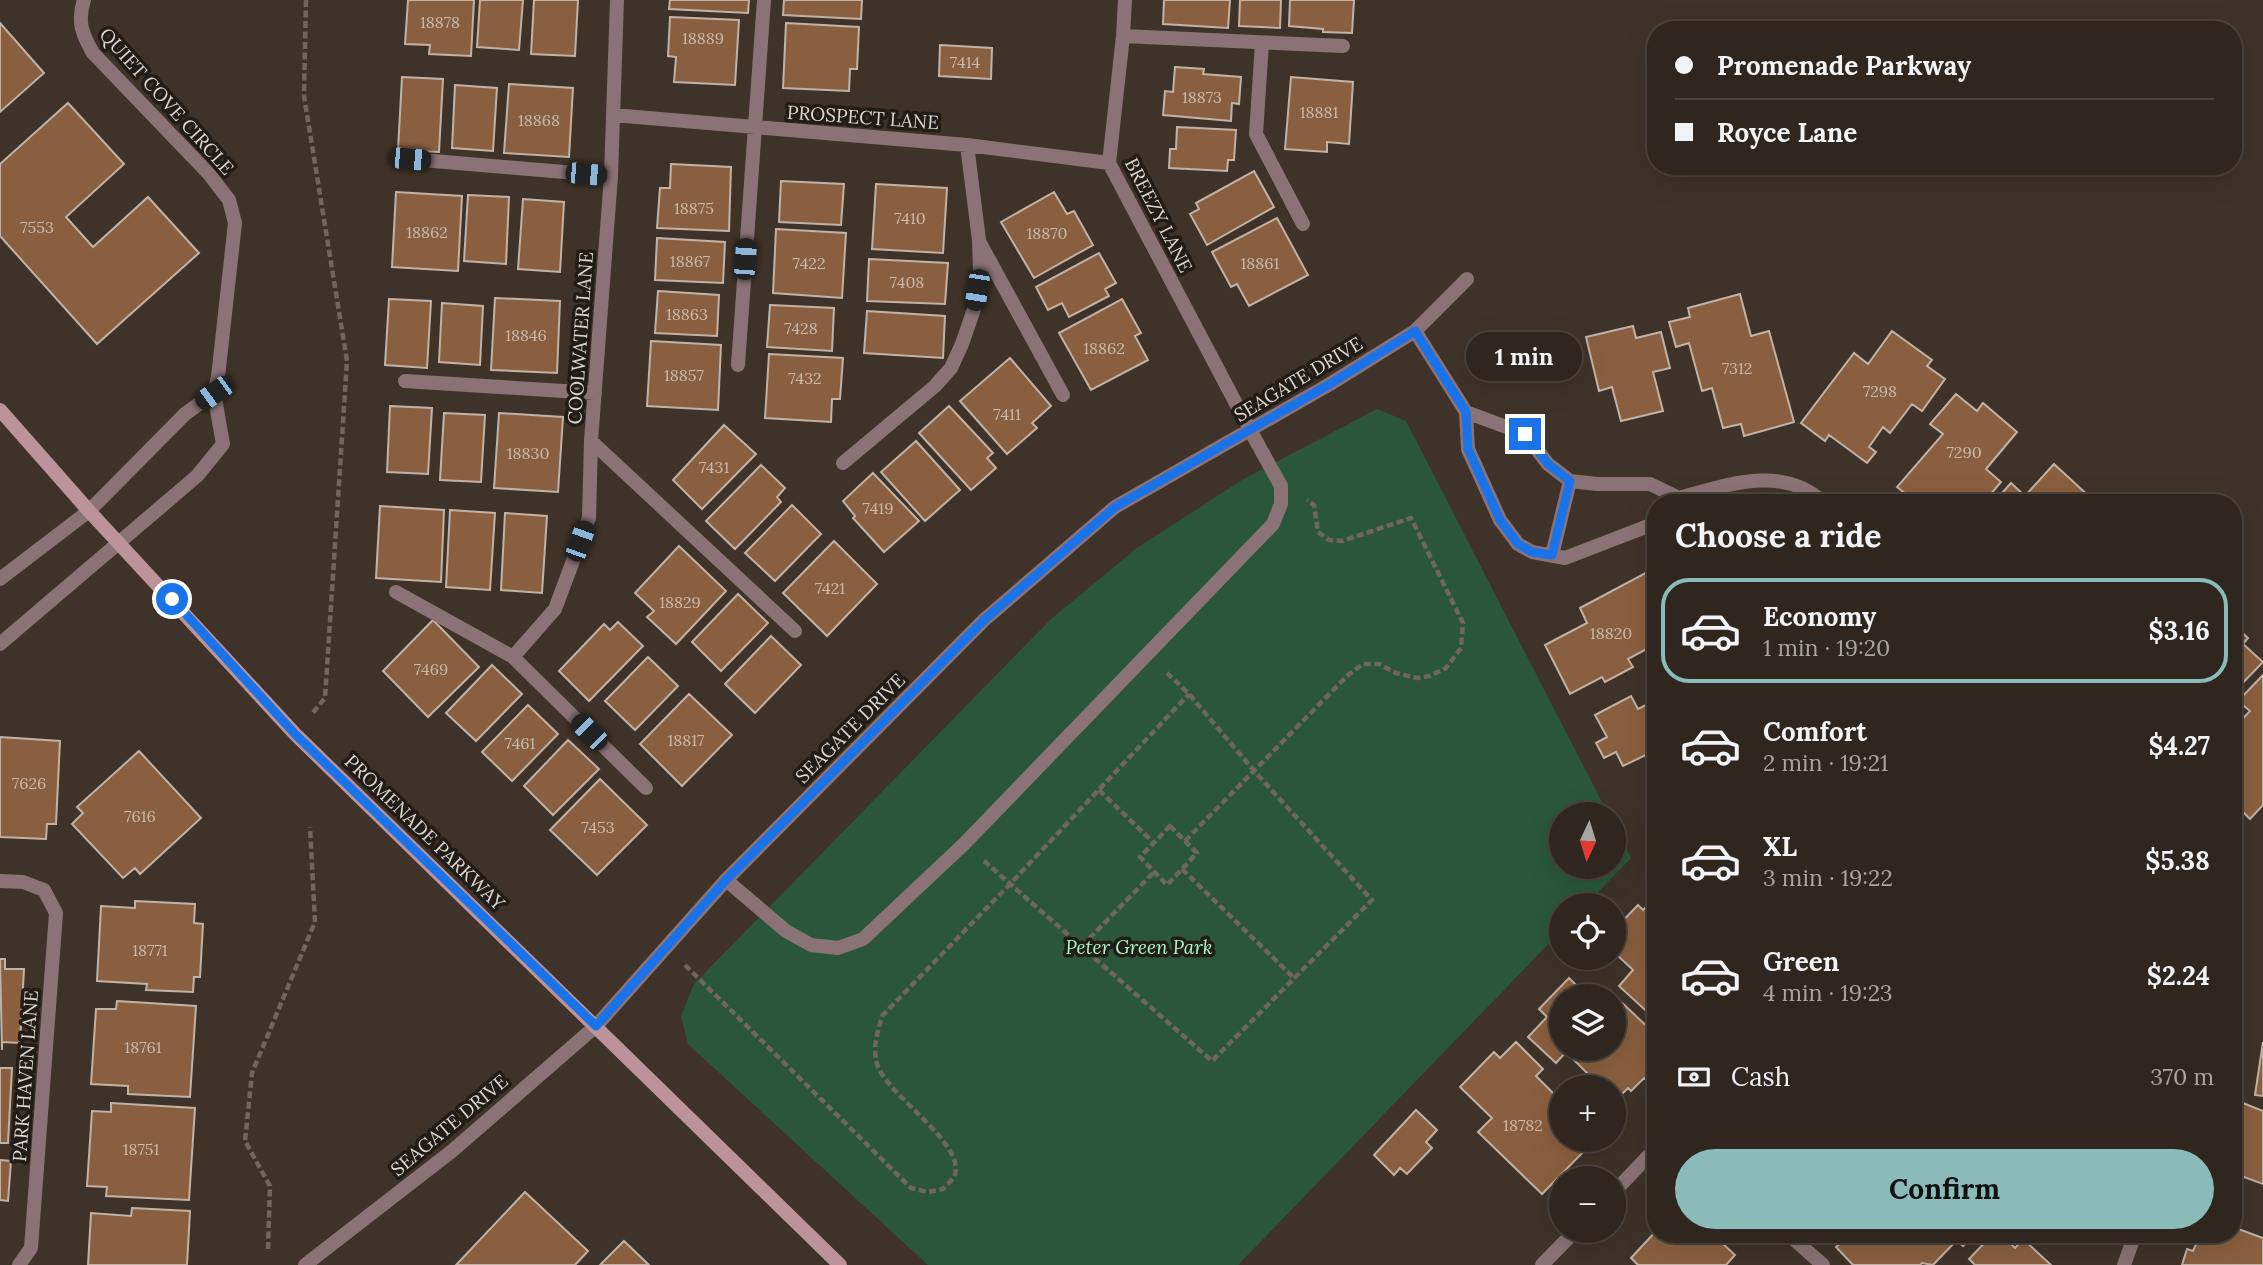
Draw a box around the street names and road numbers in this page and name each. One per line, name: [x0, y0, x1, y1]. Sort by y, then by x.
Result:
street label: QUIET COVE CIRCLE: [95, 22, 239, 180]
street label: PROSPECT LANE: [786, 100, 940, 134]
street label: BREEZY LANE: [1120, 154, 1198, 276]
street label: COOLWATER LANE: [562, 251, 598, 425]
street label: SEAGATE DRIVE: [1229, 331, 1367, 427]
street label: SEAGATE DRIVE: [790, 668, 910, 788]
street label: PROMENADE PARKWAY: [340, 749, 511, 916]
street label: PARK HAVEN LANE: [7, 989, 43, 1163]
street label: SEAGATE DRIVE: [385, 1069, 513, 1181]

